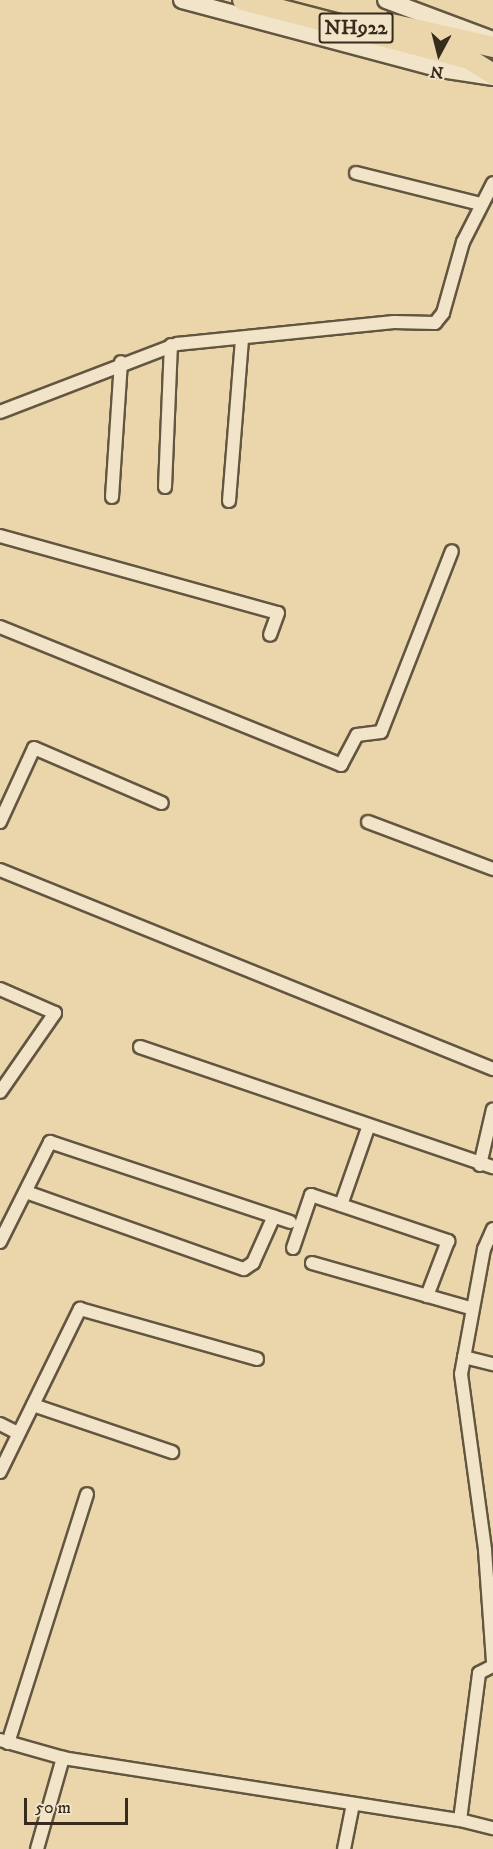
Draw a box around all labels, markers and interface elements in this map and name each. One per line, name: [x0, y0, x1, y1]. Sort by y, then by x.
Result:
road number: NH922: [318, 11, 394, 45]
north arrow: [409, 24, 469, 84]
text: N: [429, 61, 445, 83]
scale bar: [27, 1786, 130, 1824]
text: 50 m: [35, 1797, 71, 1819]

